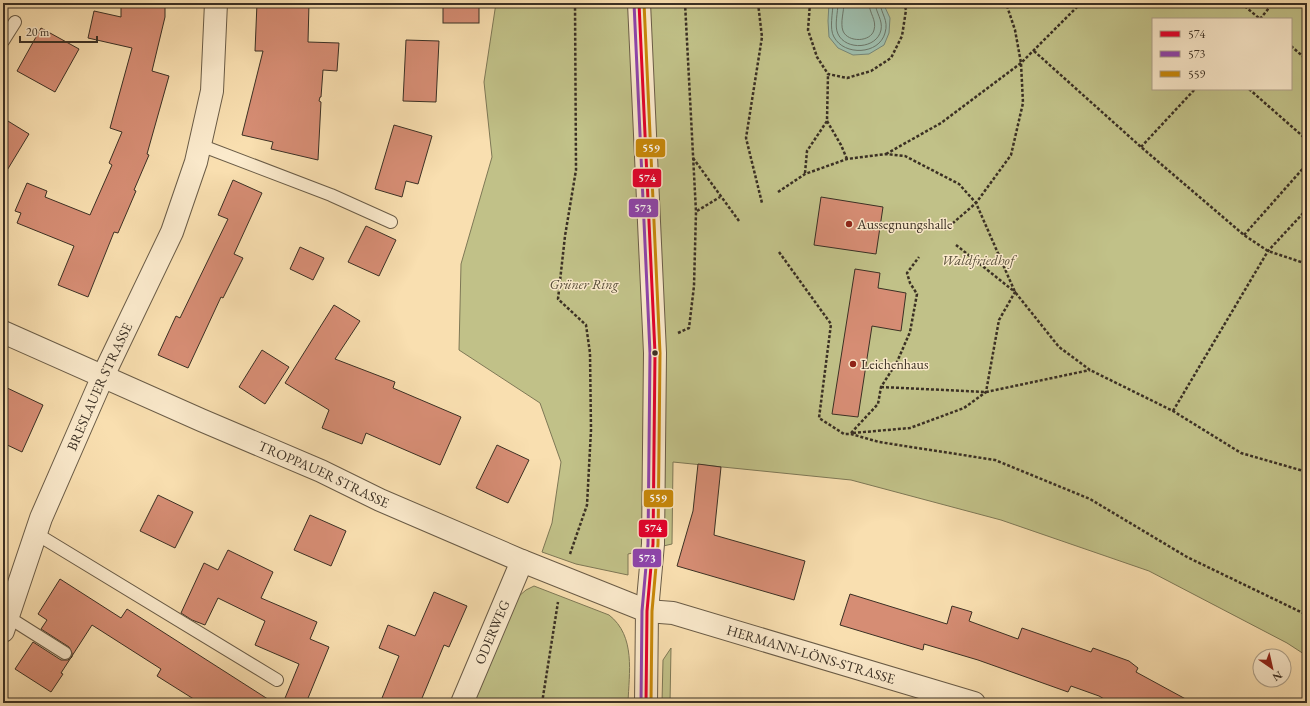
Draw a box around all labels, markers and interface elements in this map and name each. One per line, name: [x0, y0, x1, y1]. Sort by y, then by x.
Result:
scale bar: [20, 18, 97, 44]
legend: [1152, 18, 1292, 90]
text: 20 m: [26, 24, 50, 40]
text: 574: [1188, 26, 1206, 42]
text: 573: [1188, 46, 1206, 62]
text: 559: [1188, 66, 1206, 82]
line badge: 559: [635, 138, 666, 158]
text: 559: [642, 141, 660, 155]
line badge: 574: [632, 168, 662, 188]
text: 574: [638, 171, 656, 185]
line badge: 573: [628, 198, 659, 218]
text: 573: [634, 201, 652, 215]
place label: Aussegnungshalle: [856, 215, 953, 233]
marker: Aussegnungshalle: [844, 219, 854, 229]
park label: Waldfriedhof: [942, 251, 1018, 269]
park label: Grüner Ring: [550, 275, 620, 293]
street label: BRESLAUER STRASSE: [63, 320, 136, 453]
unlabelled marker: [650, 348, 660, 358]
place label: Leichenhaus: [861, 355, 929, 373]
marker: Leichenhaus: [848, 359, 858, 369]
street label: TROPPAUER STRASSE: [256, 436, 392, 512]
line badge: 559: [643, 489, 674, 508]
text: 559: [649, 491, 667, 505]
line badge: 574: [638, 519, 668, 538]
text: 574: [644, 521, 662, 535]
line badge: 573: [632, 548, 662, 568]
text: 573: [638, 551, 656, 565]
street label: ODERWEG: [470, 597, 514, 667]
street label: HERMANN-LÖNS-STRASSE: [724, 621, 897, 688]
north arrow: [1252, 648, 1292, 688]
text: N: [1270, 668, 1285, 685]

